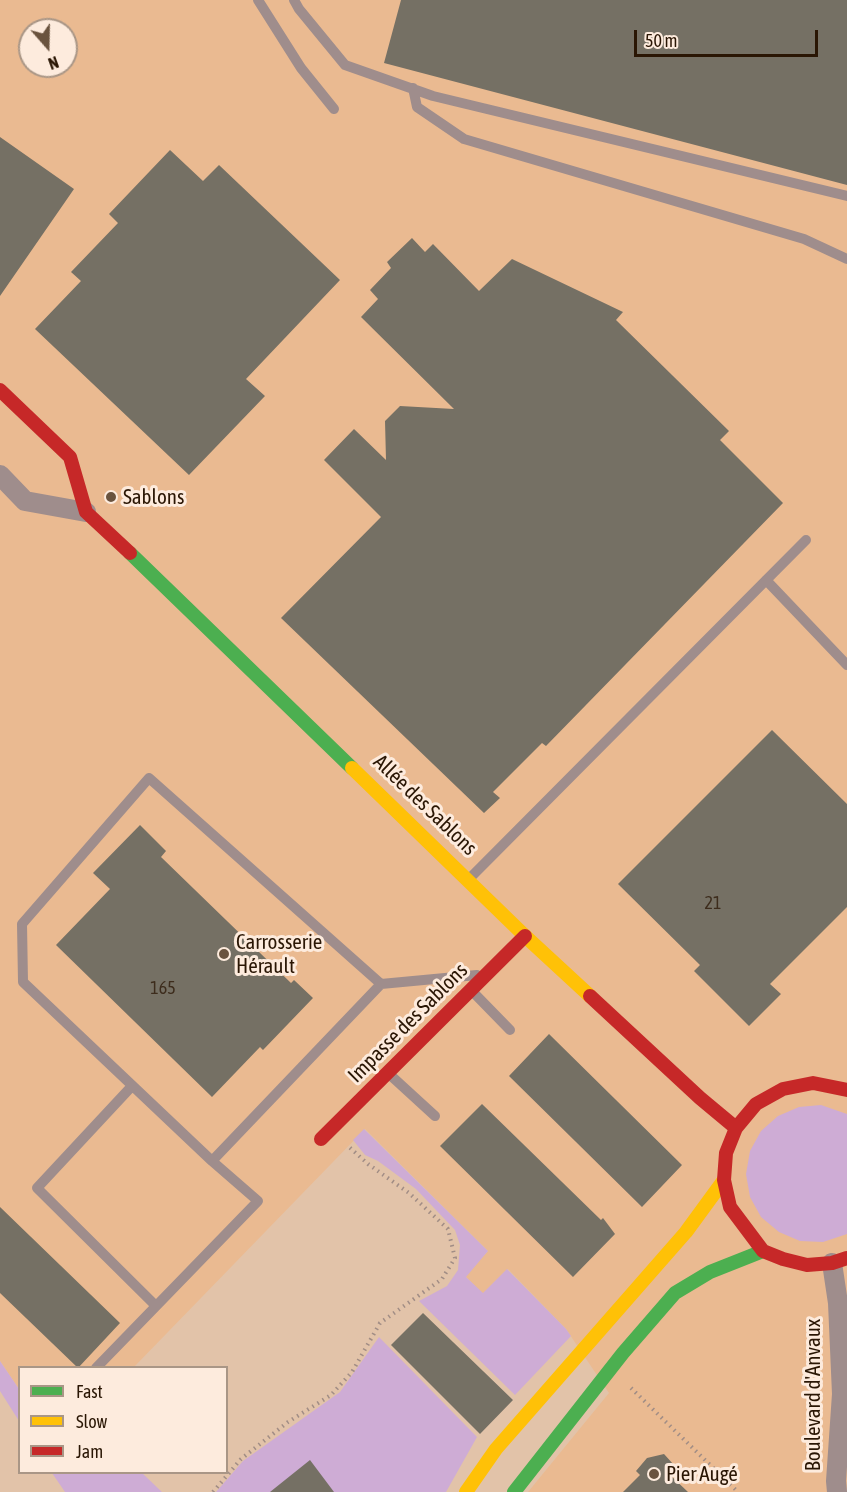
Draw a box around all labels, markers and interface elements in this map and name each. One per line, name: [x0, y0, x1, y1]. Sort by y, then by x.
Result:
north arrow: [18, 18, 78, 78]
scale bar: [637, 18, 822, 56]
text: 50 m: [645, 30, 677, 51]
text: N: [46, 53, 61, 73]
place label: Sablons: [123, 484, 184, 510]
marker: Sablons: [104, 490, 118, 504]
street label: Allée des Sablons: [368, 749, 482, 861]
house number: 21: [705, 892, 721, 914]
place label: Carrosserie Hérault: [236, 929, 322, 979]
marker: Carrosserie Hérault: [217, 947, 231, 961]
street label: Impasse des Sablons: [343, 958, 473, 1088]
house number: 165: [150, 977, 176, 999]
street label: Boulevard d'Anvaux: [800, 1319, 826, 1471]
legend: [18, 1366, 228, 1474]
text: Fast: [76, 1381, 103, 1402]
text: Slow: [76, 1411, 107, 1432]
text: Jam: [76, 1441, 103, 1462]
place label: Pier Augé: [666, 1461, 738, 1487]
marker: Pier Augé: [647, 1467, 661, 1481]

